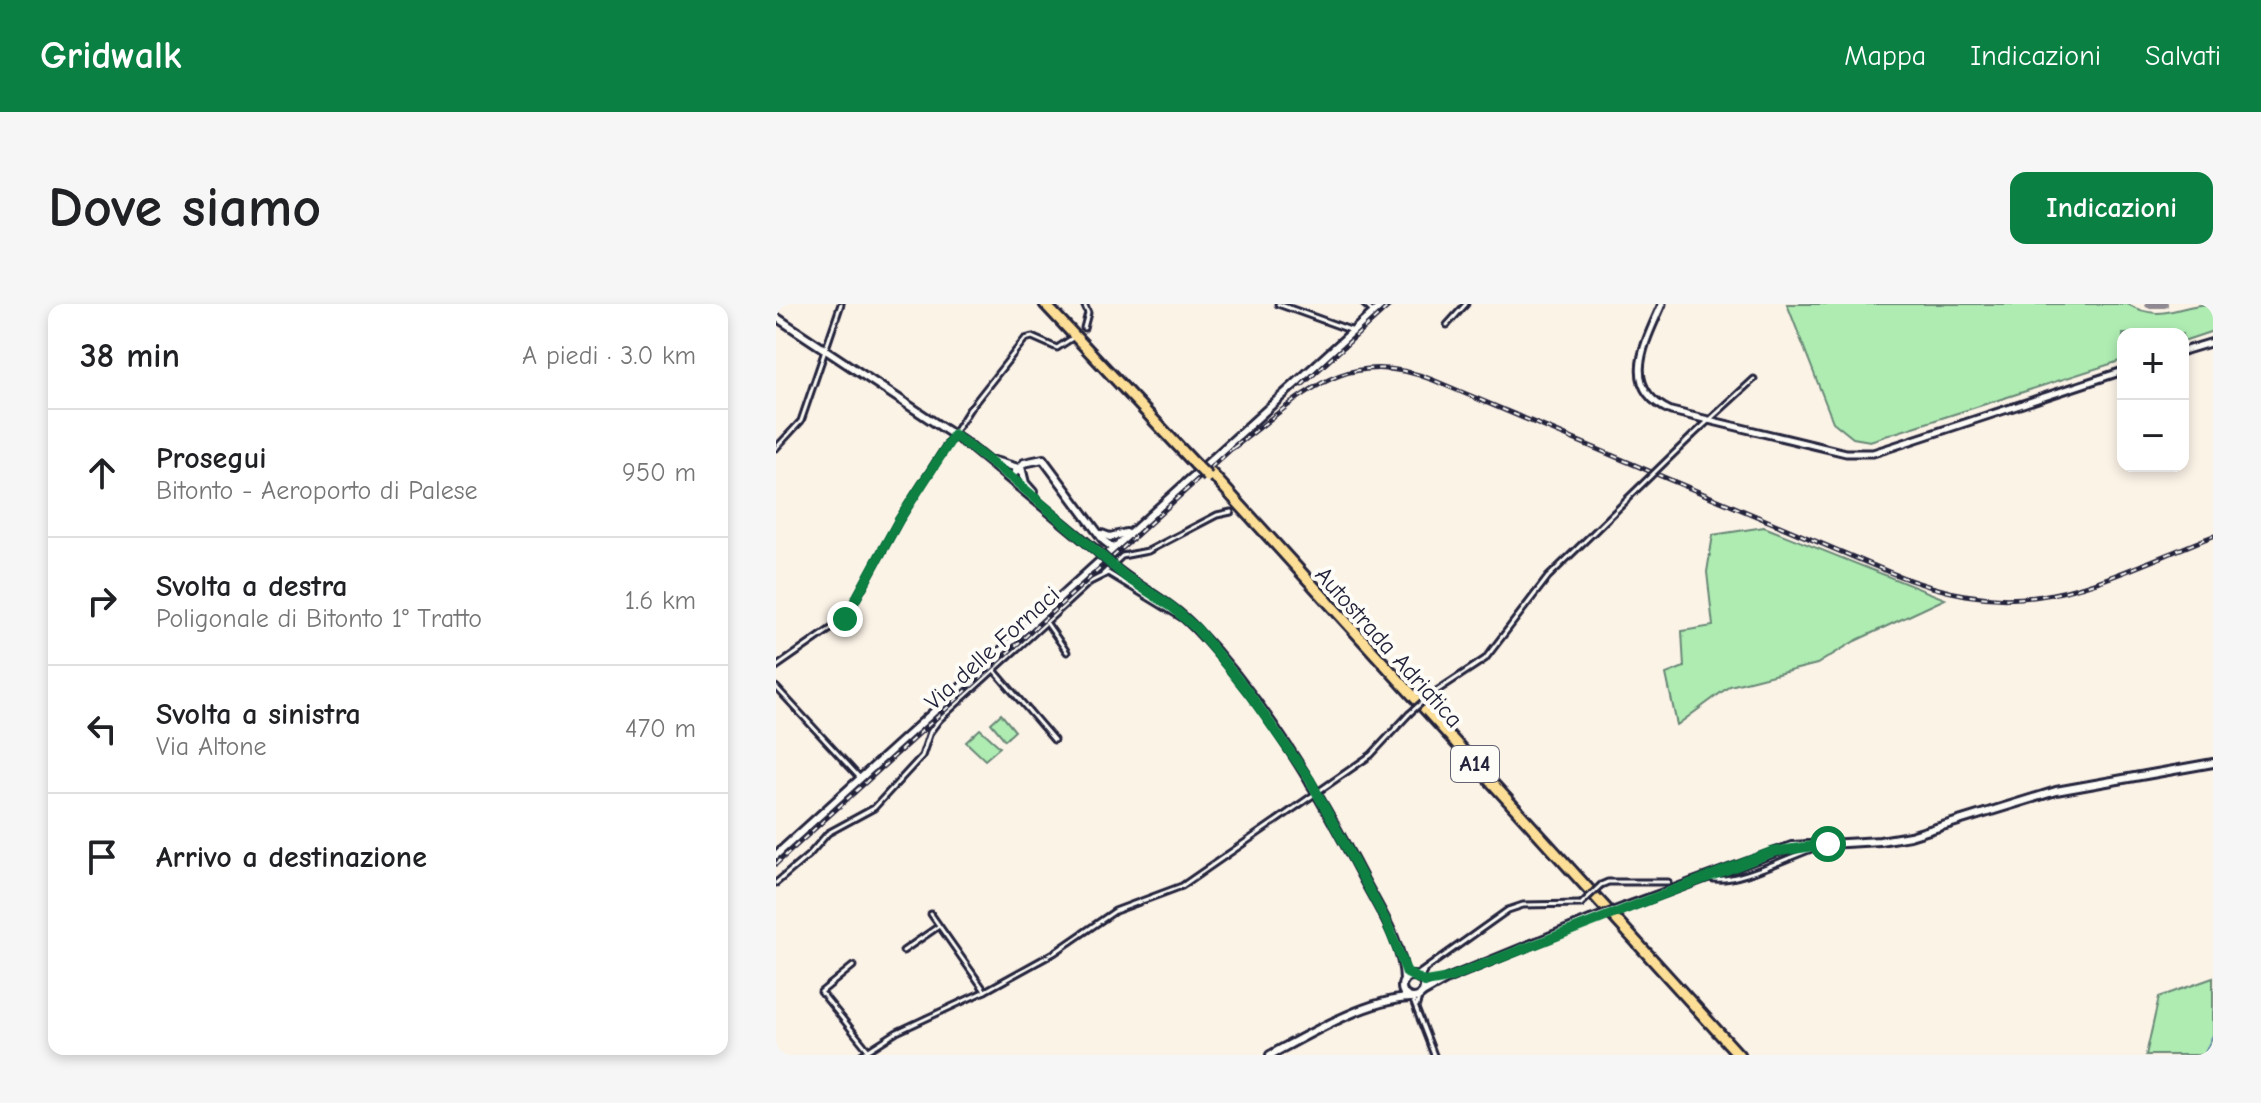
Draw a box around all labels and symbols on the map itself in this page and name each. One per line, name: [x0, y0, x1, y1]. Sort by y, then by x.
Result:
street label: Autostrada Adriatica: [1309, 561, 1469, 733]
street label: Via delle Fornaci: [919, 580, 1065, 716]
route end: [827, 601, 863, 637]
road number: A14: [1451, 746, 1499, 782]
route start: [1810, 826, 1846, 862]

